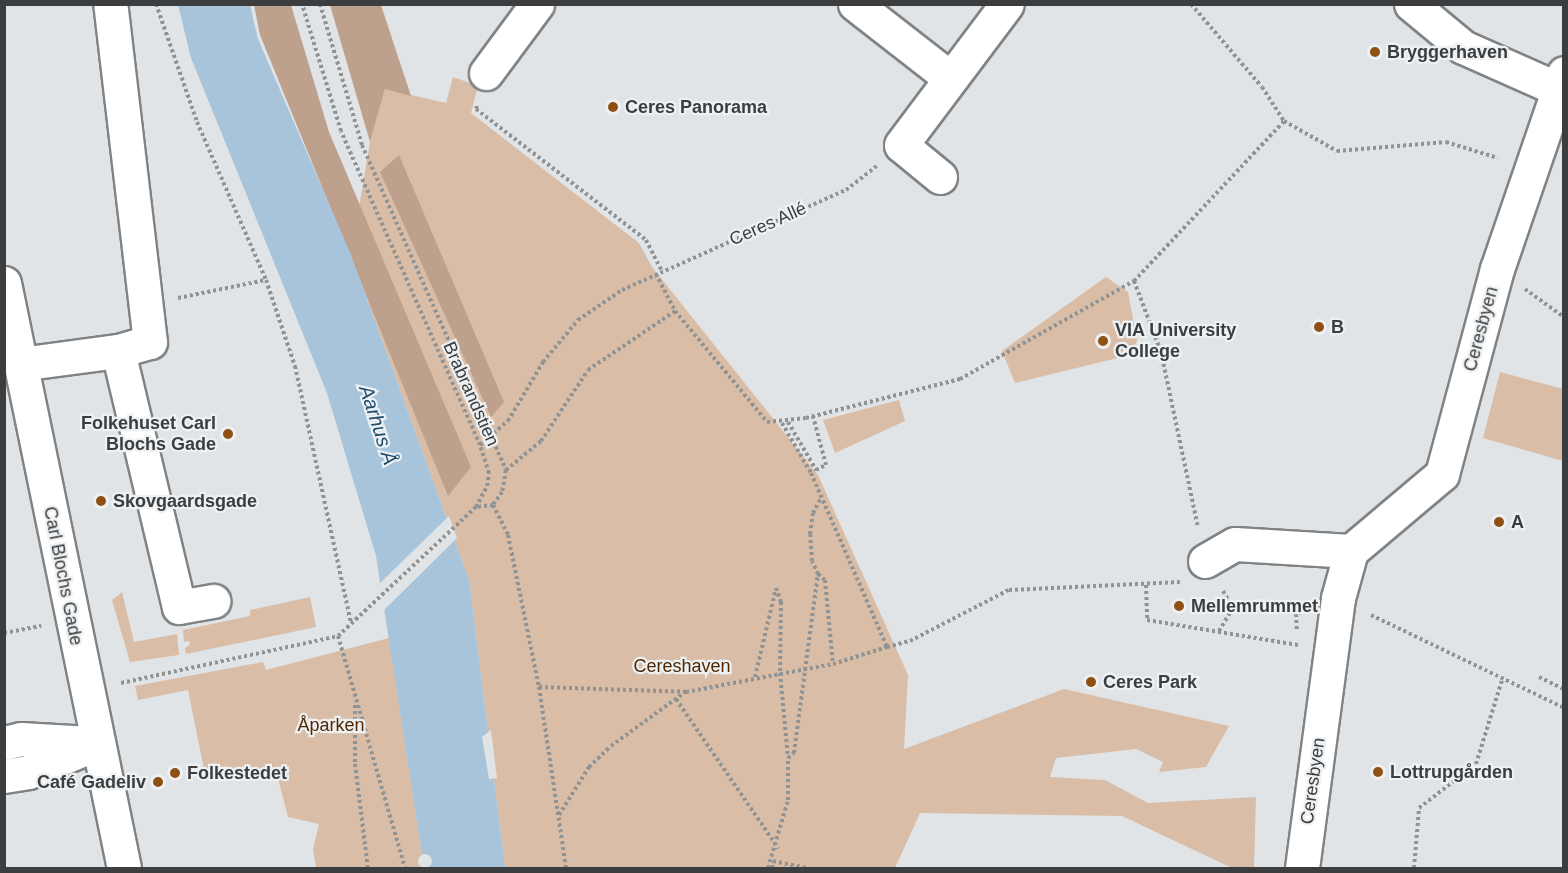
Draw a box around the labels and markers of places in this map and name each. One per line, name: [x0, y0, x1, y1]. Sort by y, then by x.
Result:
place label: Bryggerhaven: [1387, 41, 1508, 63]
marker: Bryggerhaven: [1368, 45, 1382, 59]
place label: Ceres Panorama: [625, 96, 767, 118]
marker: Ceres Panorama: [606, 100, 620, 114]
place label: B: [1331, 316, 1344, 338]
place label: VIA University College: [1115, 320, 1237, 362]
marker: B: [1312, 320, 1326, 334]
marker: VIA University College: [1096, 334, 1110, 348]
place label: Folkehuset Carl Blochs Gade: [81, 413, 216, 456]
marker: Folkehuset Carl Blochs Gade: [221, 427, 235, 441]
place label: Skovgaardsgade: [113, 490, 257, 512]
marker: Skovgaardsgade: [94, 494, 108, 508]
place label: A: [1511, 511, 1524, 533]
marker: A: [1492, 515, 1506, 529]
place label: Mellemrummet: [1191, 595, 1318, 617]
marker: Mellemrummet: [1172, 599, 1186, 613]
place label: Ceres Park: [1103, 671, 1197, 693]
marker: Ceres Park: [1084, 675, 1098, 689]
place label: Lottrupgården: [1390, 761, 1513, 783]
place label: Folkestedet: [187, 762, 287, 784]
marker: Lottrupgården: [1371, 765, 1385, 779]
marker: Folkestedet: [168, 766, 182, 780]
place label: Café Gadeliv: [37, 771, 146, 793]
marker: Café Gadeliv: [151, 775, 165, 789]

